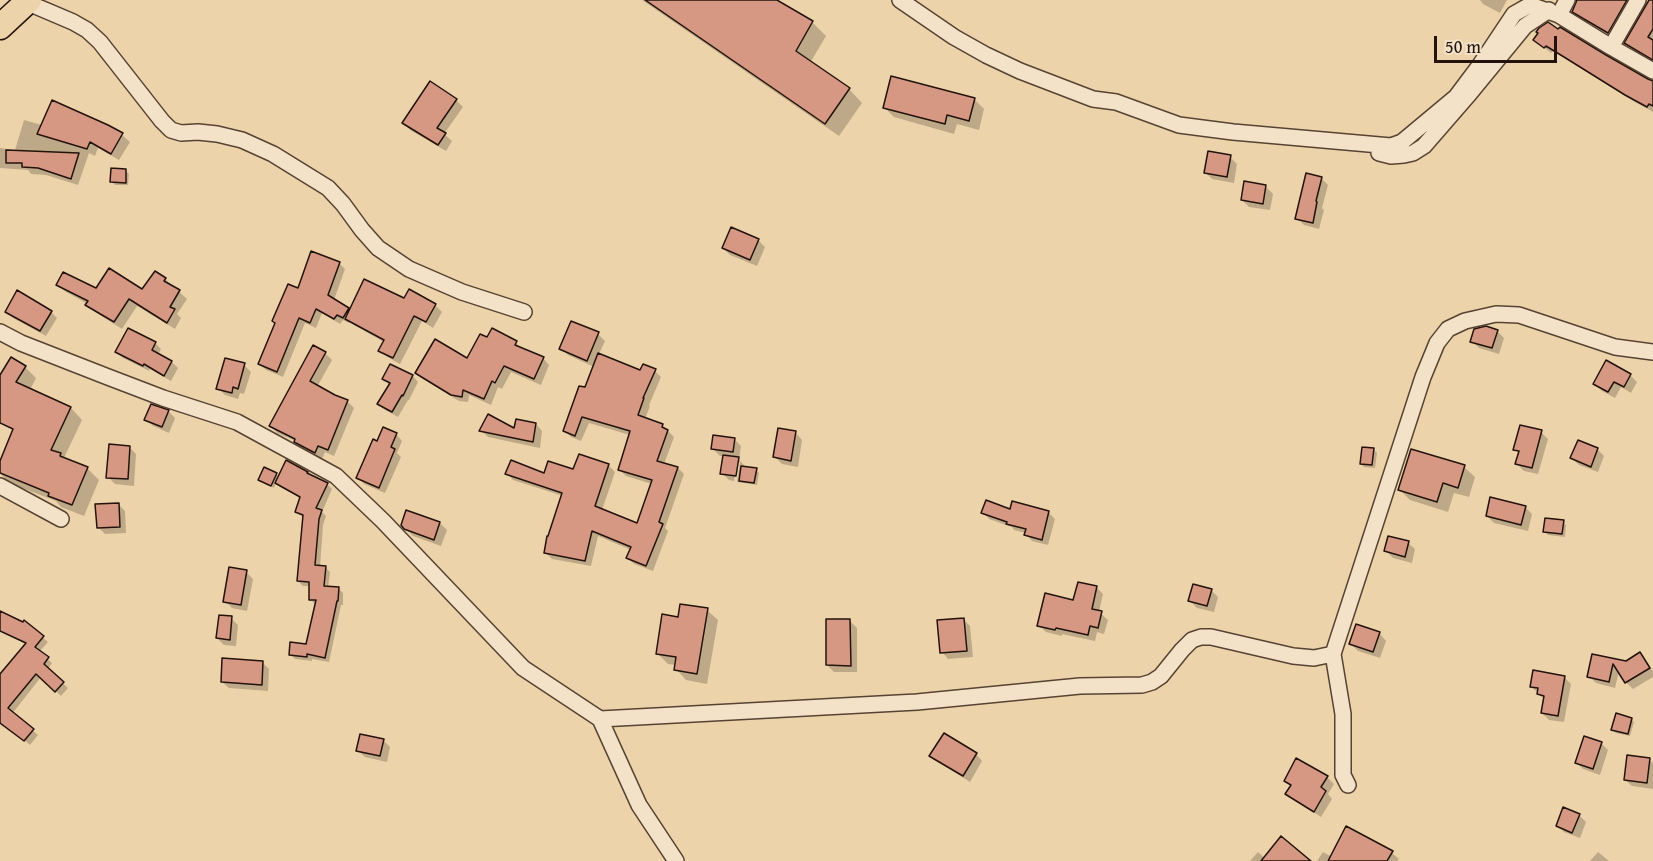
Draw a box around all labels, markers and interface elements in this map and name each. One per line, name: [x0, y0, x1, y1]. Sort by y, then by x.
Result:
scale bar: [1437, 24, 1560, 62]
text: 50 m: [1445, 33, 1481, 60]

